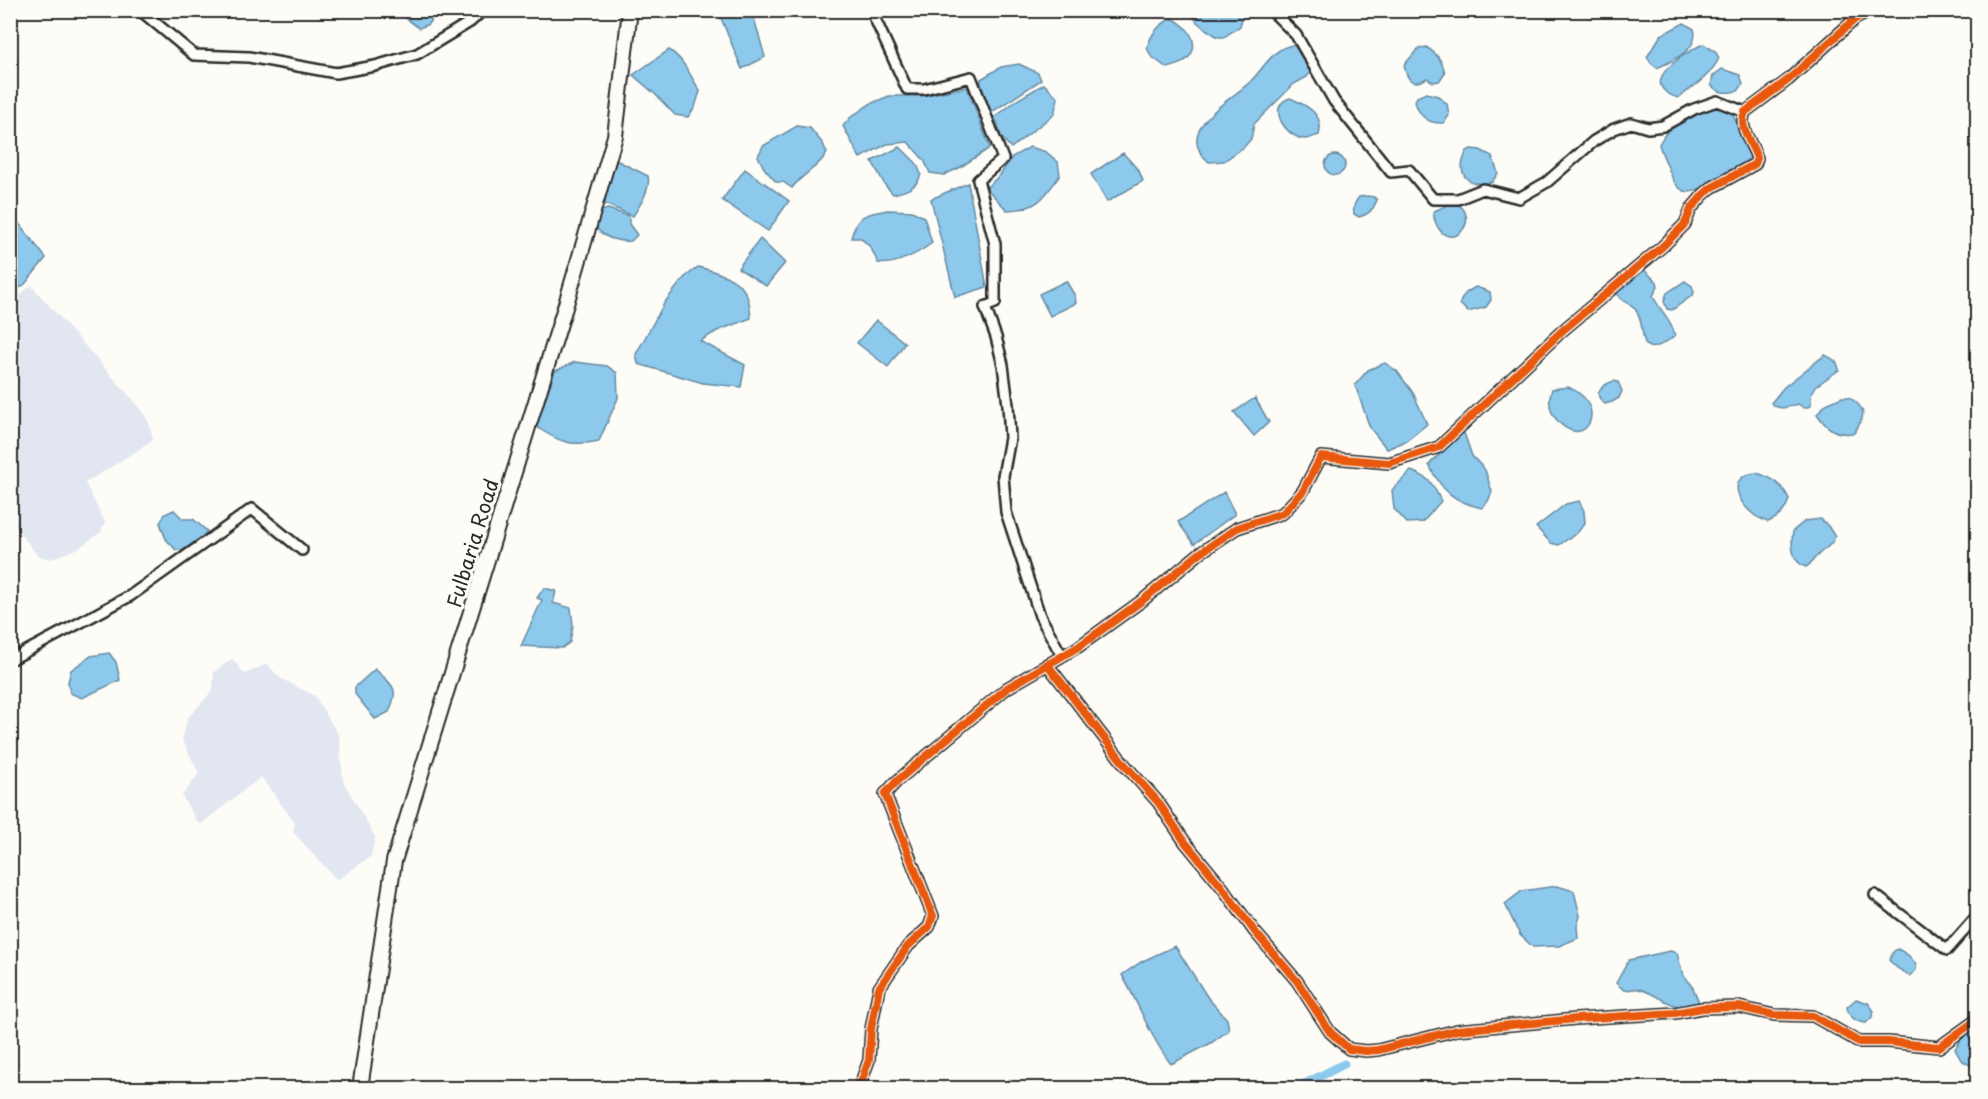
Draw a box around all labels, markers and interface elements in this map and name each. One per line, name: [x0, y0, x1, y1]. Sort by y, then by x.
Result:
street label: Fulbaria Road: [438, 475, 506, 611]

